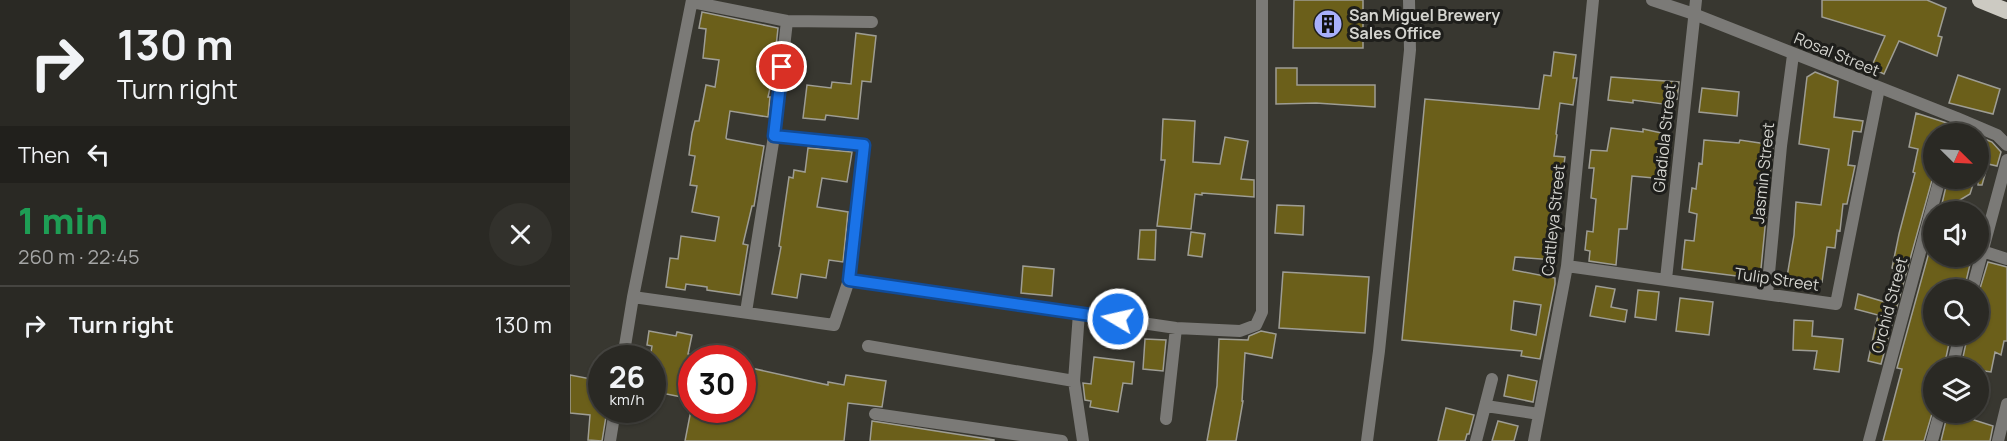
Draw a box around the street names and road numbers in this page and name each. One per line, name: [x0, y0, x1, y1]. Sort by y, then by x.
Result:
street label: Rosal Street: [1791, 27, 1883, 81]
street label: Gladiola Street: [1647, 82, 1681, 194]
street label: Jasmin Street: [1747, 121, 1779, 225]
street label: Cattleya Street: [1536, 163, 1570, 277]
street label: Orchid Street: [1866, 254, 1912, 356]
street label: Tulip Street: [1733, 262, 1821, 296]

